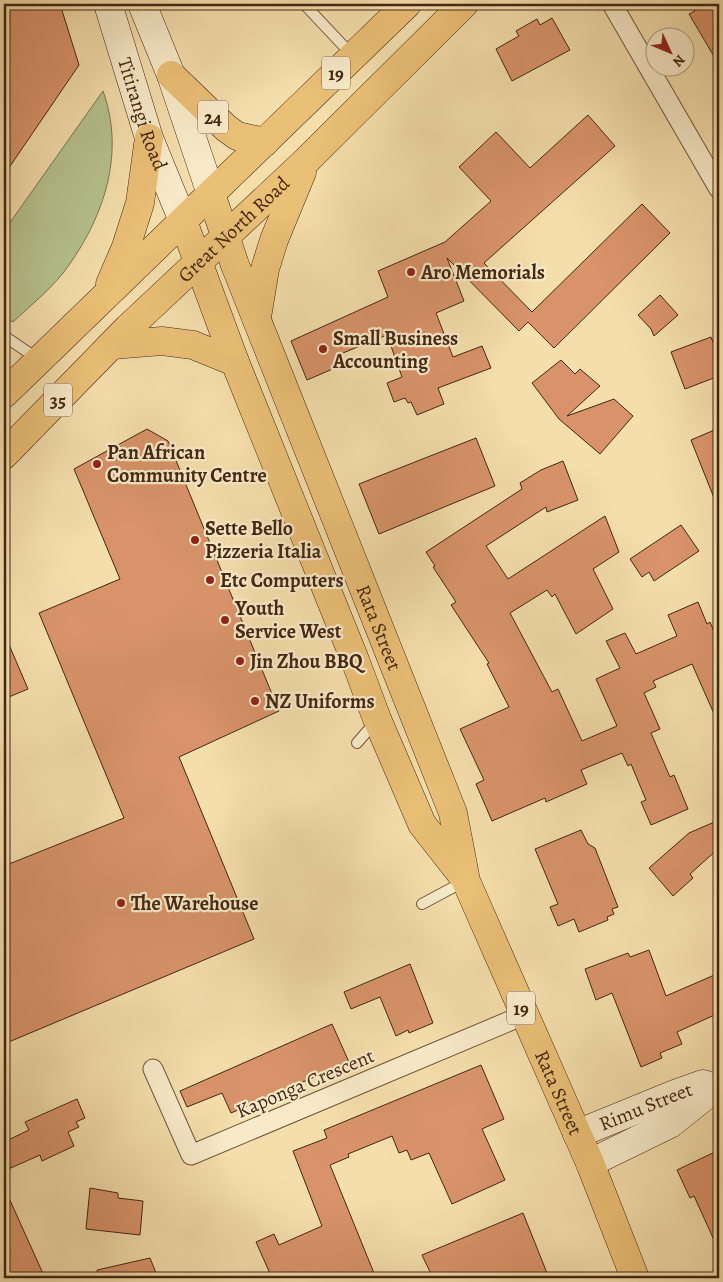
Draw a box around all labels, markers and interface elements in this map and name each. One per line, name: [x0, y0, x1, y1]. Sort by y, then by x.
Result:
north arrow: [646, 28, 696, 78]
text: N: [669, 50, 689, 71]
street label: Titirangi Road: [111, 54, 174, 175]
road number: 19: [322, 56, 350, 90]
road number: 24: [198, 100, 228, 134]
street label: Great North Road: [172, 170, 296, 289]
place label: Aro Memorials: [420, 259, 545, 286]
marker: Aro Memorials: [405, 266, 417, 278]
place label: Small Business Accounting: [332, 325, 458, 375]
marker: Small Business Accounting: [317, 343, 329, 355]
road number: 35: [44, 384, 72, 416]
place label: Pan African Community Centre: [107, 439, 267, 489]
marker: Pan African Community Centre: [91, 458, 103, 470]
place label: Sette Bello Pizzeria Italia: [205, 515, 322, 565]
marker: Sette Bello Pizzeria Italia: [189, 534, 201, 546]
place label: Etc Computers: [220, 567, 344, 594]
marker: Etc Computers: [204, 574, 216, 586]
street label: Rata Street: [349, 581, 408, 675]
place label: Youth Service West: [234, 595, 342, 645]
marker: Youth Service West: [219, 614, 231, 626]
place label: Jin Zhou BBQ: [250, 648, 366, 675]
marker: Jin Zhou BBQ: [234, 655, 246, 667]
place label: NZ Uniforms: [265, 688, 375, 715]
marker: NZ Uniforms: [249, 695, 261, 707]
place label: The Warehouse: [131, 890, 258, 917]
marker: The Warehouse: [115, 897, 127, 909]
road number: 19: [507, 991, 535, 1024]
street label: Kaponga Crescent: [232, 1042, 379, 1125]
street label: Rata Street: [528, 1046, 589, 1140]
street label: Rimu Street: [595, 1076, 696, 1138]

